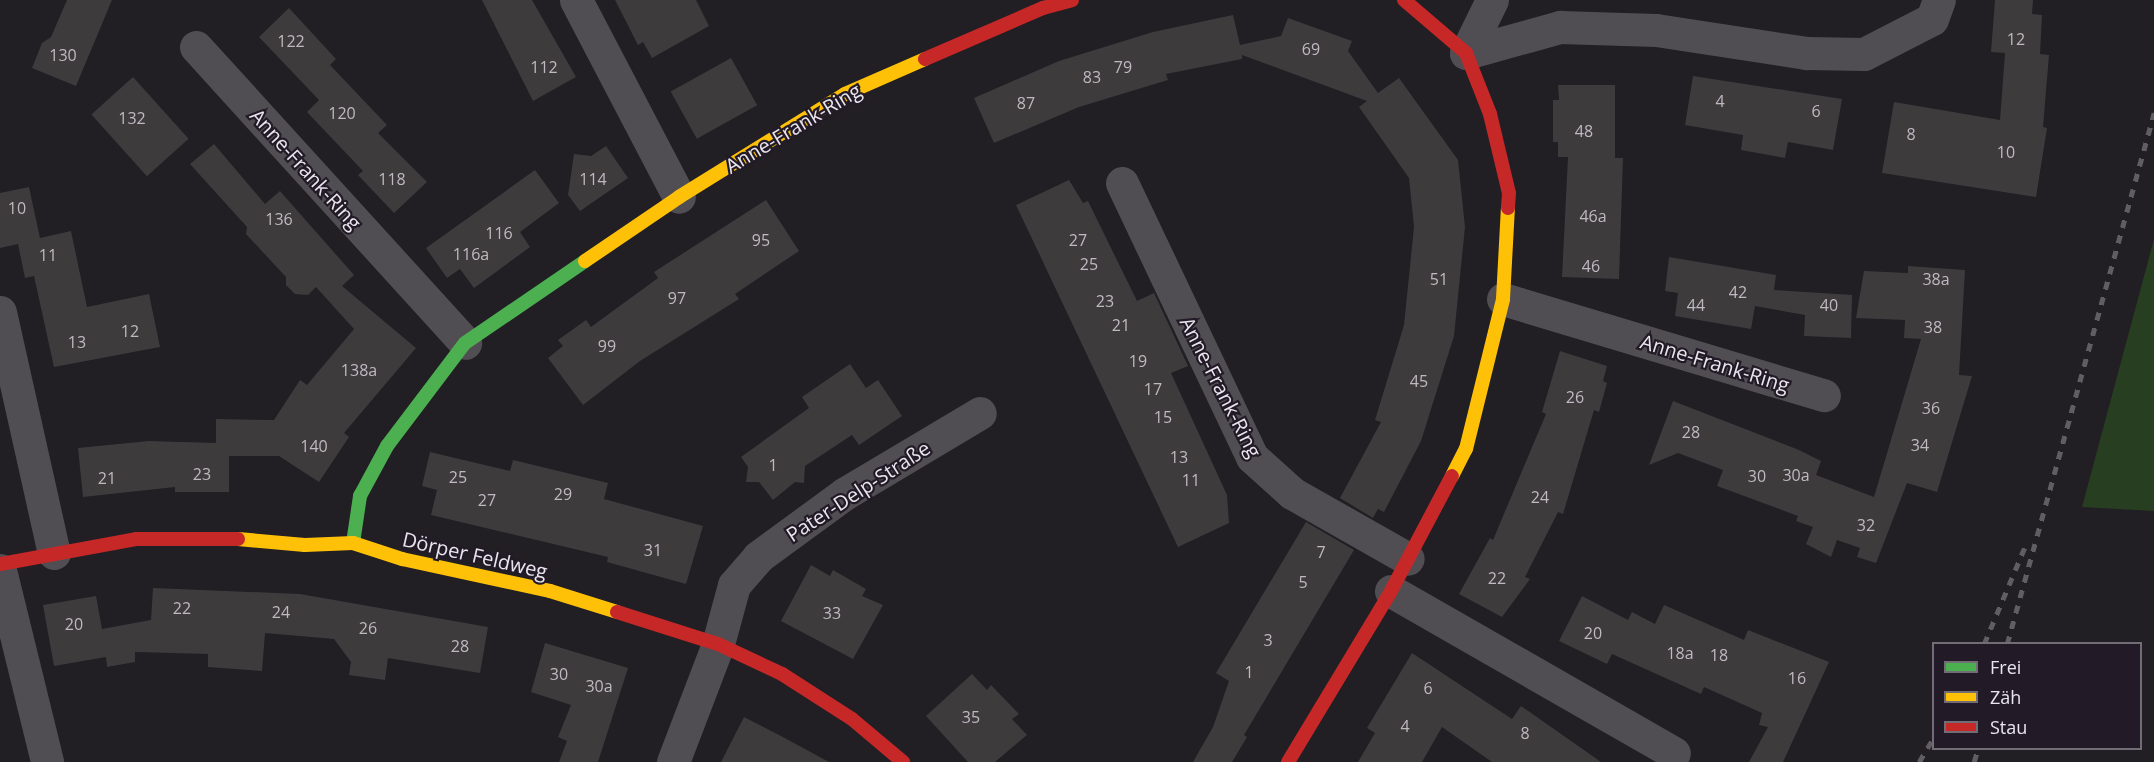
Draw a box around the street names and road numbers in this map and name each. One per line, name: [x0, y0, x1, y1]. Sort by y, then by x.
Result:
street label: Anne-Frank-Ring: [721, 78, 865, 178]
street label: Anne-Frank-Ring: [245, 104, 367, 234]
street label: Anne-Frank-Ring: [1175, 313, 1267, 461]
street label: Anne-Frank-Ring: [1638, 329, 1792, 397]
street label: Pater-Delp-Straße: [782, 436, 934, 546]
street label: Dörper Feldweg: [400, 527, 550, 583]

